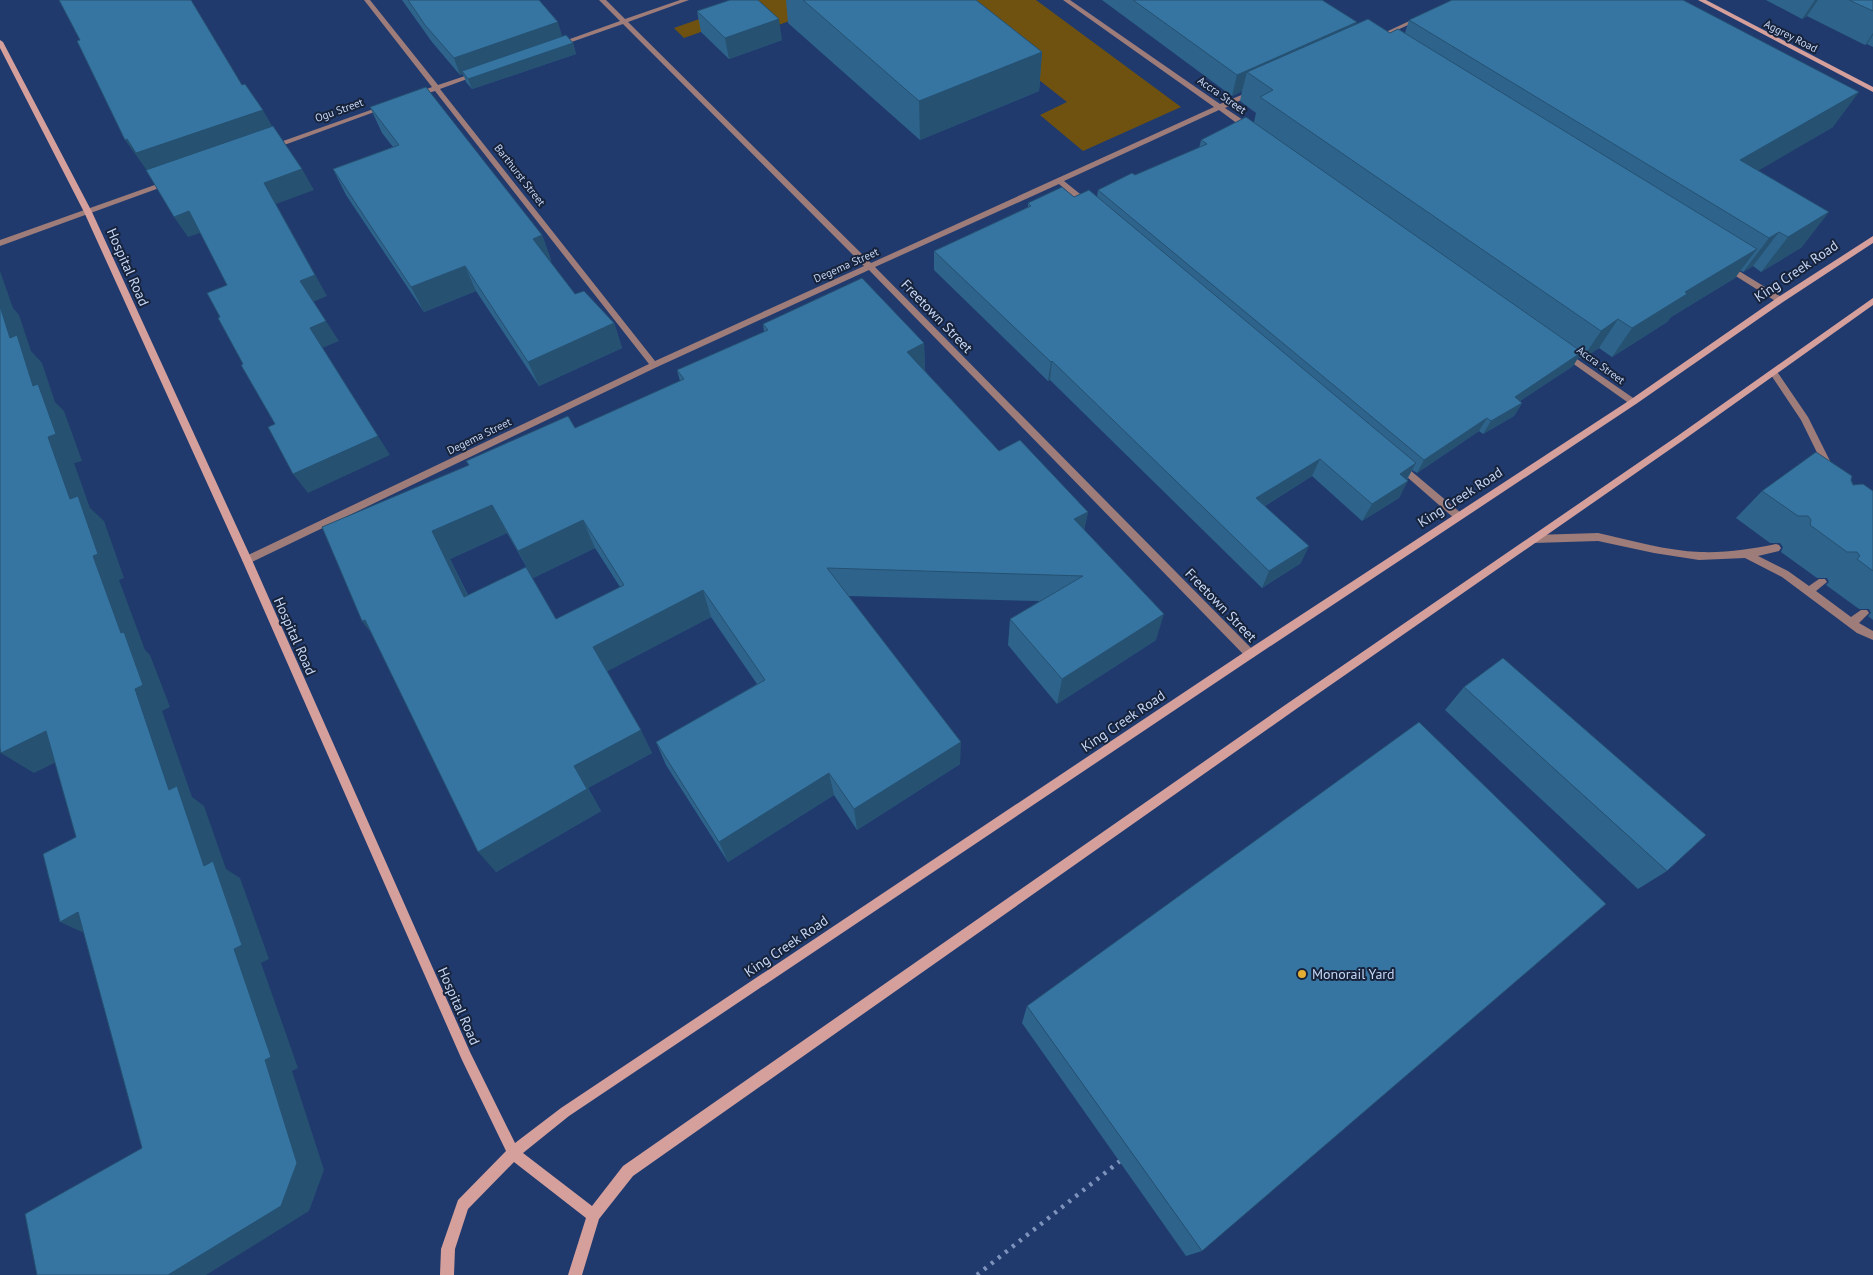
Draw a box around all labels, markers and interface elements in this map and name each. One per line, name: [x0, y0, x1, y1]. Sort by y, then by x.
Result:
street label: Aggrey Road: [1762, 17, 1820, 55]
street label: Accra Street: [1195, 73, 1249, 117]
street label: Ogu Street: [313, 95, 365, 125]
street label: Barthurst Street: [491, 141, 549, 209]
street label: Hospital Road: [103, 225, 153, 309]
street label: King Creek Road: [1751, 236, 1841, 306]
street label: Degema Street: [811, 244, 881, 286]
street label: Freetown Street: [897, 275, 977, 357]
street label: Accra Street: [1574, 343, 1628, 387]
street label: Degema Street: [445, 414, 514, 458]
street label: King Creek Road: [1414, 463, 1506, 531]
street label: Freetown Street: [1181, 564, 1261, 646]
street label: Hospital Road: [270, 594, 320, 678]
street label: King Creek Road: [1078, 686, 1168, 756]
street label: King Creek Road: [741, 911, 831, 981]
street label: Hospital Road: [434, 964, 484, 1048]
place label: Monorail Yard: [1312, 965, 1395, 983]
marker: Monorail Yard: [1296, 968, 1308, 980]

